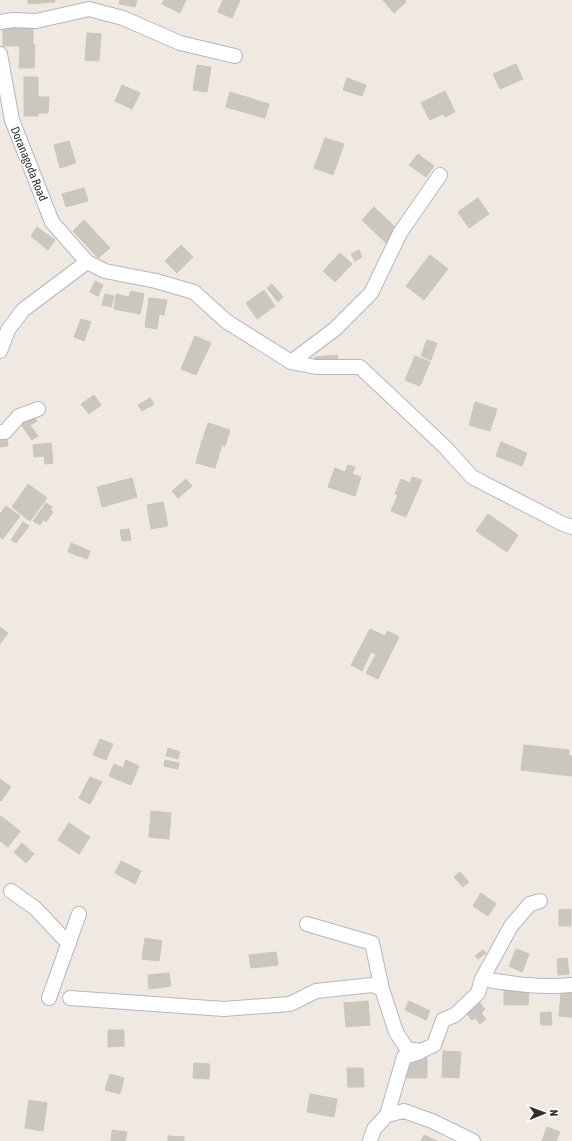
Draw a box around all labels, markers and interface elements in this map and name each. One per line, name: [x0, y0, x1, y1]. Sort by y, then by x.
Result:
street label: Doranagoda Road: [8, 125, 50, 203]
north arrow: [524, 1093, 564, 1133]
text: N: [548, 1109, 560, 1116]

